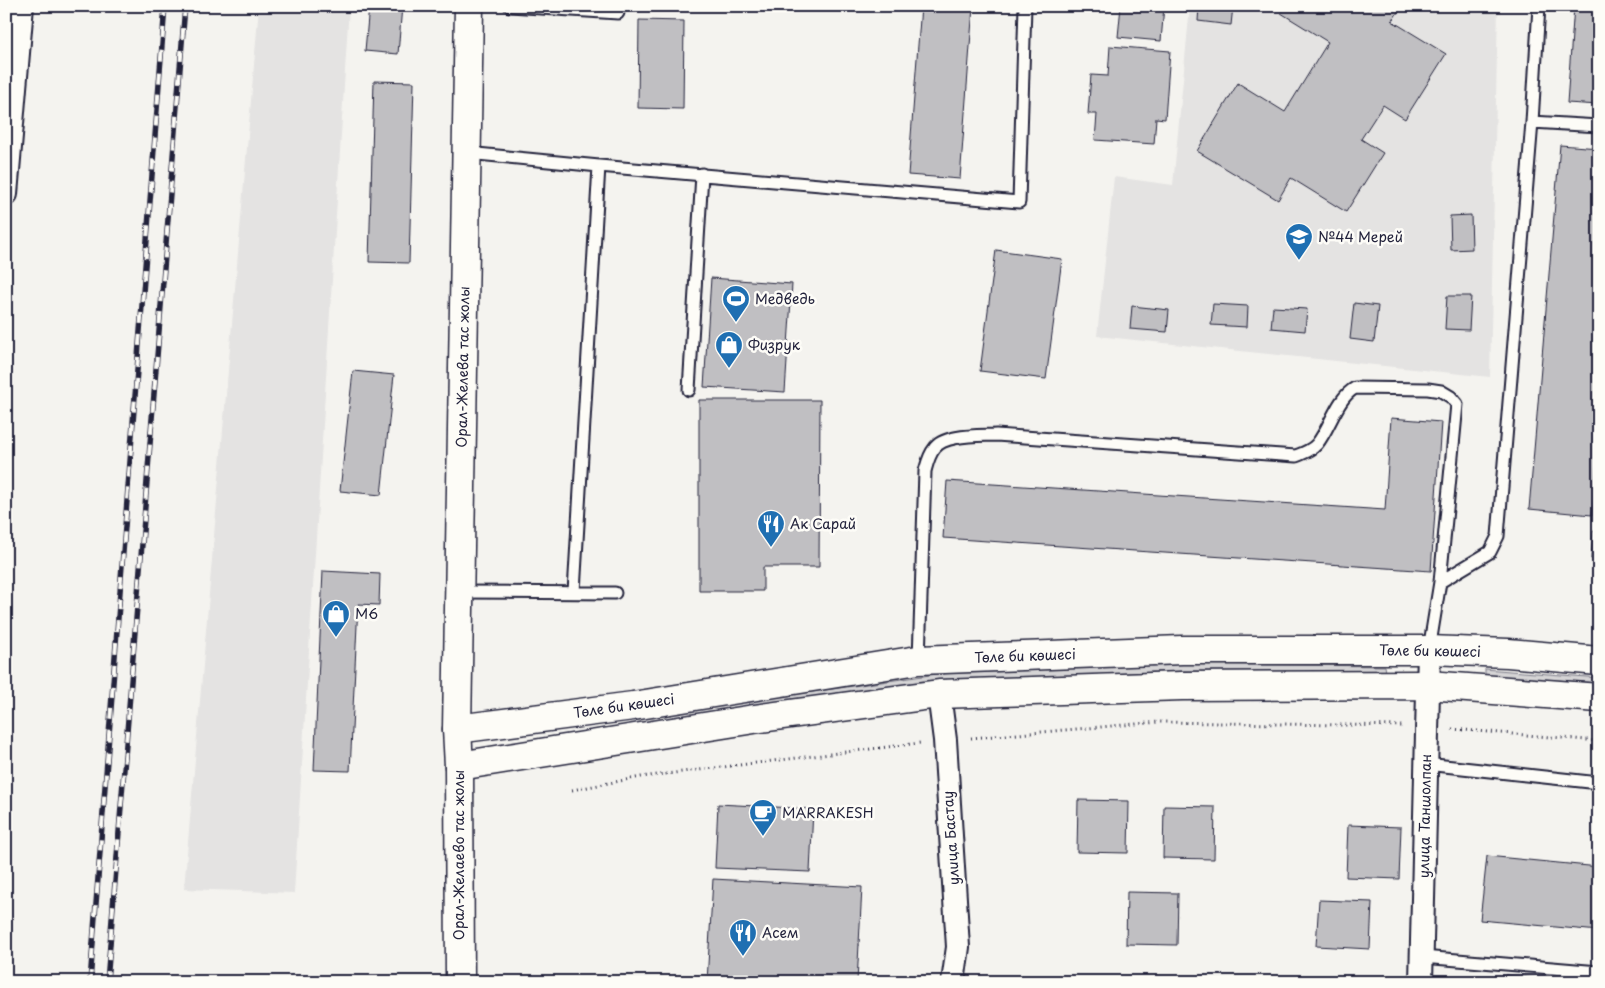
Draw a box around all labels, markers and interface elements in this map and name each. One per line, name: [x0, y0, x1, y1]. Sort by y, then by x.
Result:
school or university icon: №44 Мерей: [1284, 222, 1314, 261]
place label: №44 Мерей: [1318, 226, 1403, 247]
sports icon: Медведь: [721, 284, 751, 323]
street label: Орал-Желева тас жолы: [451, 286, 474, 448]
place label: Медведь: [755, 288, 815, 309]
shop icon: Физрук: [714, 330, 744, 369]
place label: Физрук: [748, 334, 801, 355]
restaurant icon: Ак Сарай: [756, 509, 786, 548]
place label: Ак Сарай: [790, 513, 856, 534]
shop icon: М6: [321, 599, 351, 638]
place label: М6: [355, 603, 378, 624]
street label: Төле би көшесі: [1379, 639, 1481, 662]
street label: Төле би көшесі: [974, 643, 1076, 668]
street label: Төле би көшесі: [572, 688, 676, 723]
street label: улица Таншолпан: [1413, 754, 1436, 878]
street label: Орал-Желаево тас жолы: [448, 770, 469, 940]
street label: улица Бастау: [937, 790, 964, 886]
cafe icon: MARRAKESH: [748, 798, 778, 837]
place label: MARRAKESH: [782, 802, 874, 823]
restaurant icon: Асем: [728, 918, 758, 957]
place label: Асем: [762, 922, 798, 943]

